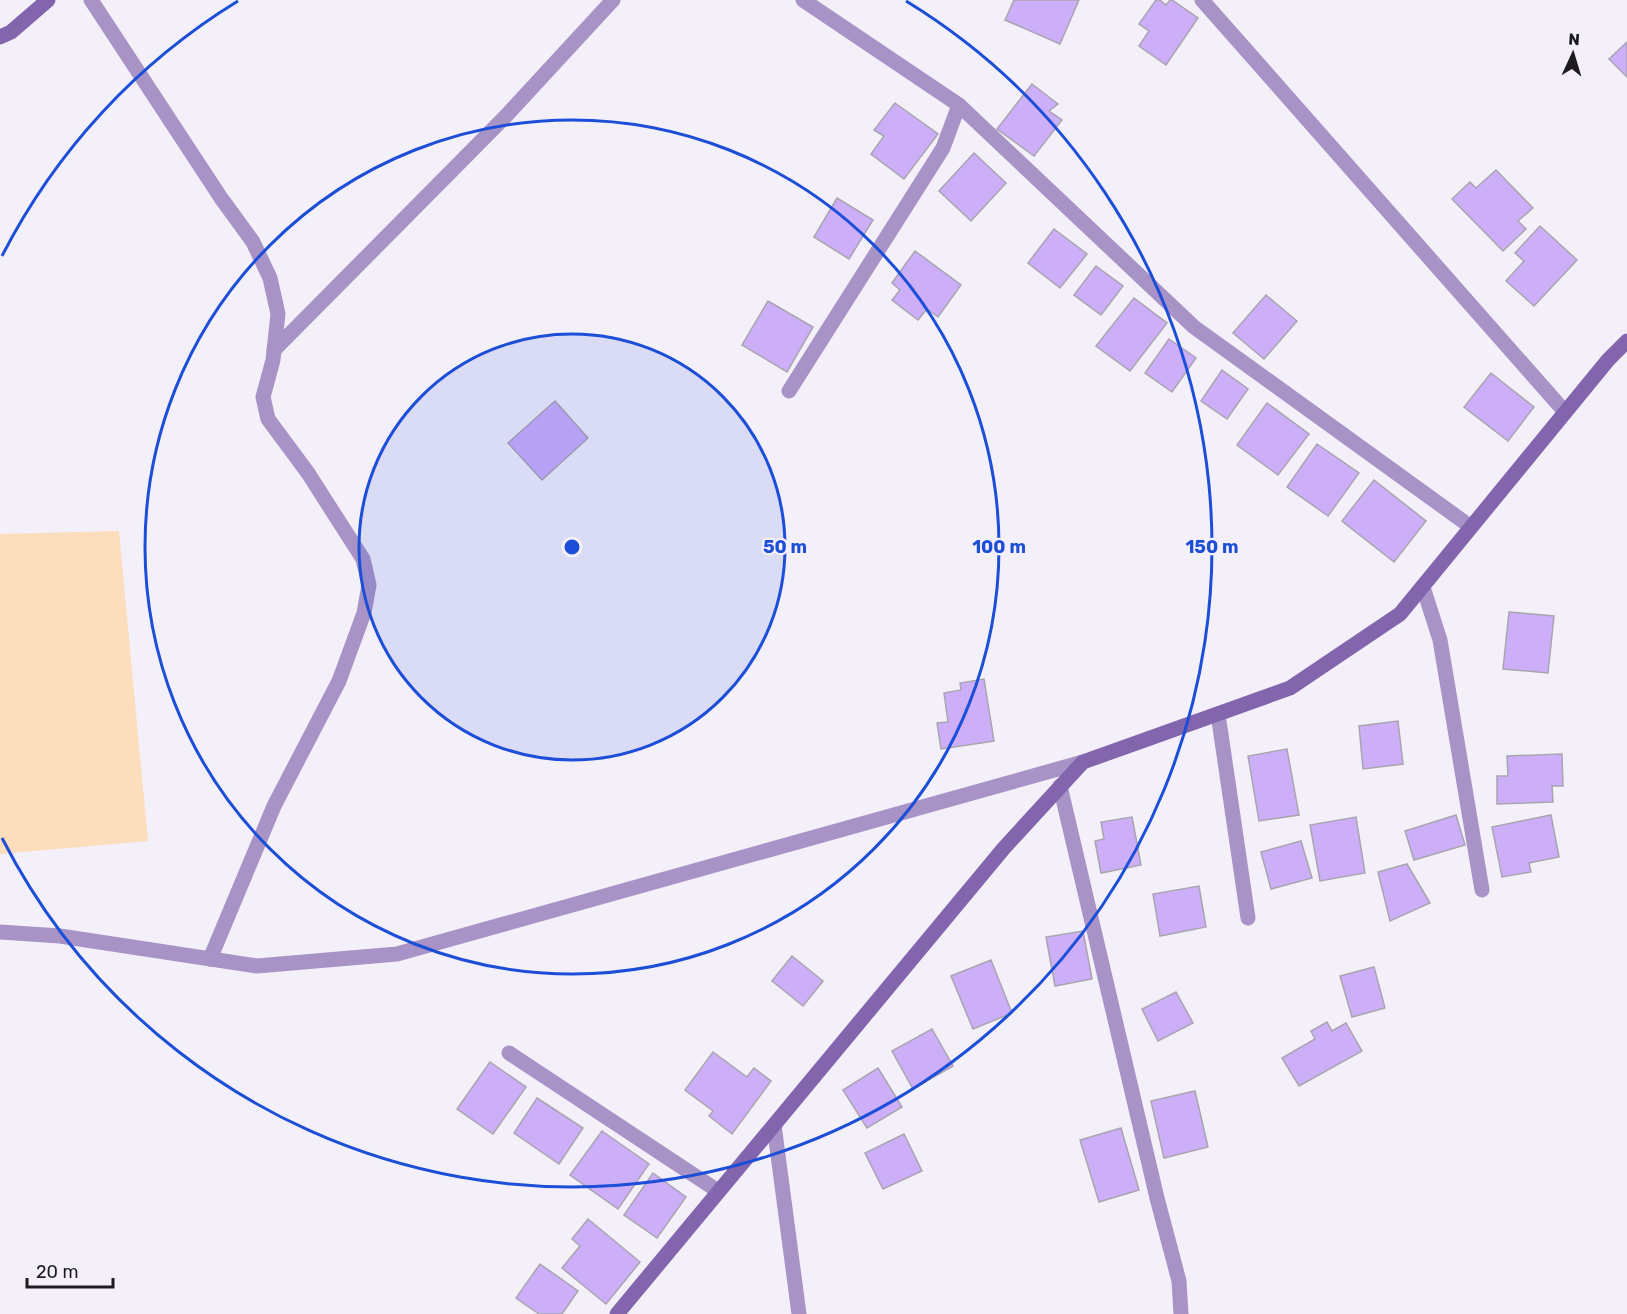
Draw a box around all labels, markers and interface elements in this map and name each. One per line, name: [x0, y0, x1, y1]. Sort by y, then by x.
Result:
north arrow: [1543, 24, 1603, 84]
text: N: [1568, 30, 1580, 49]
text: 50 m: [763, 536, 807, 558]
text: 100 m: [972, 536, 1026, 558]
text: 150 m: [1185, 536, 1239, 558]
centre of rings: [562, 537, 582, 557]
scale bar: [27, 1251, 112, 1289]
text: 20 m: [36, 1261, 78, 1283]

